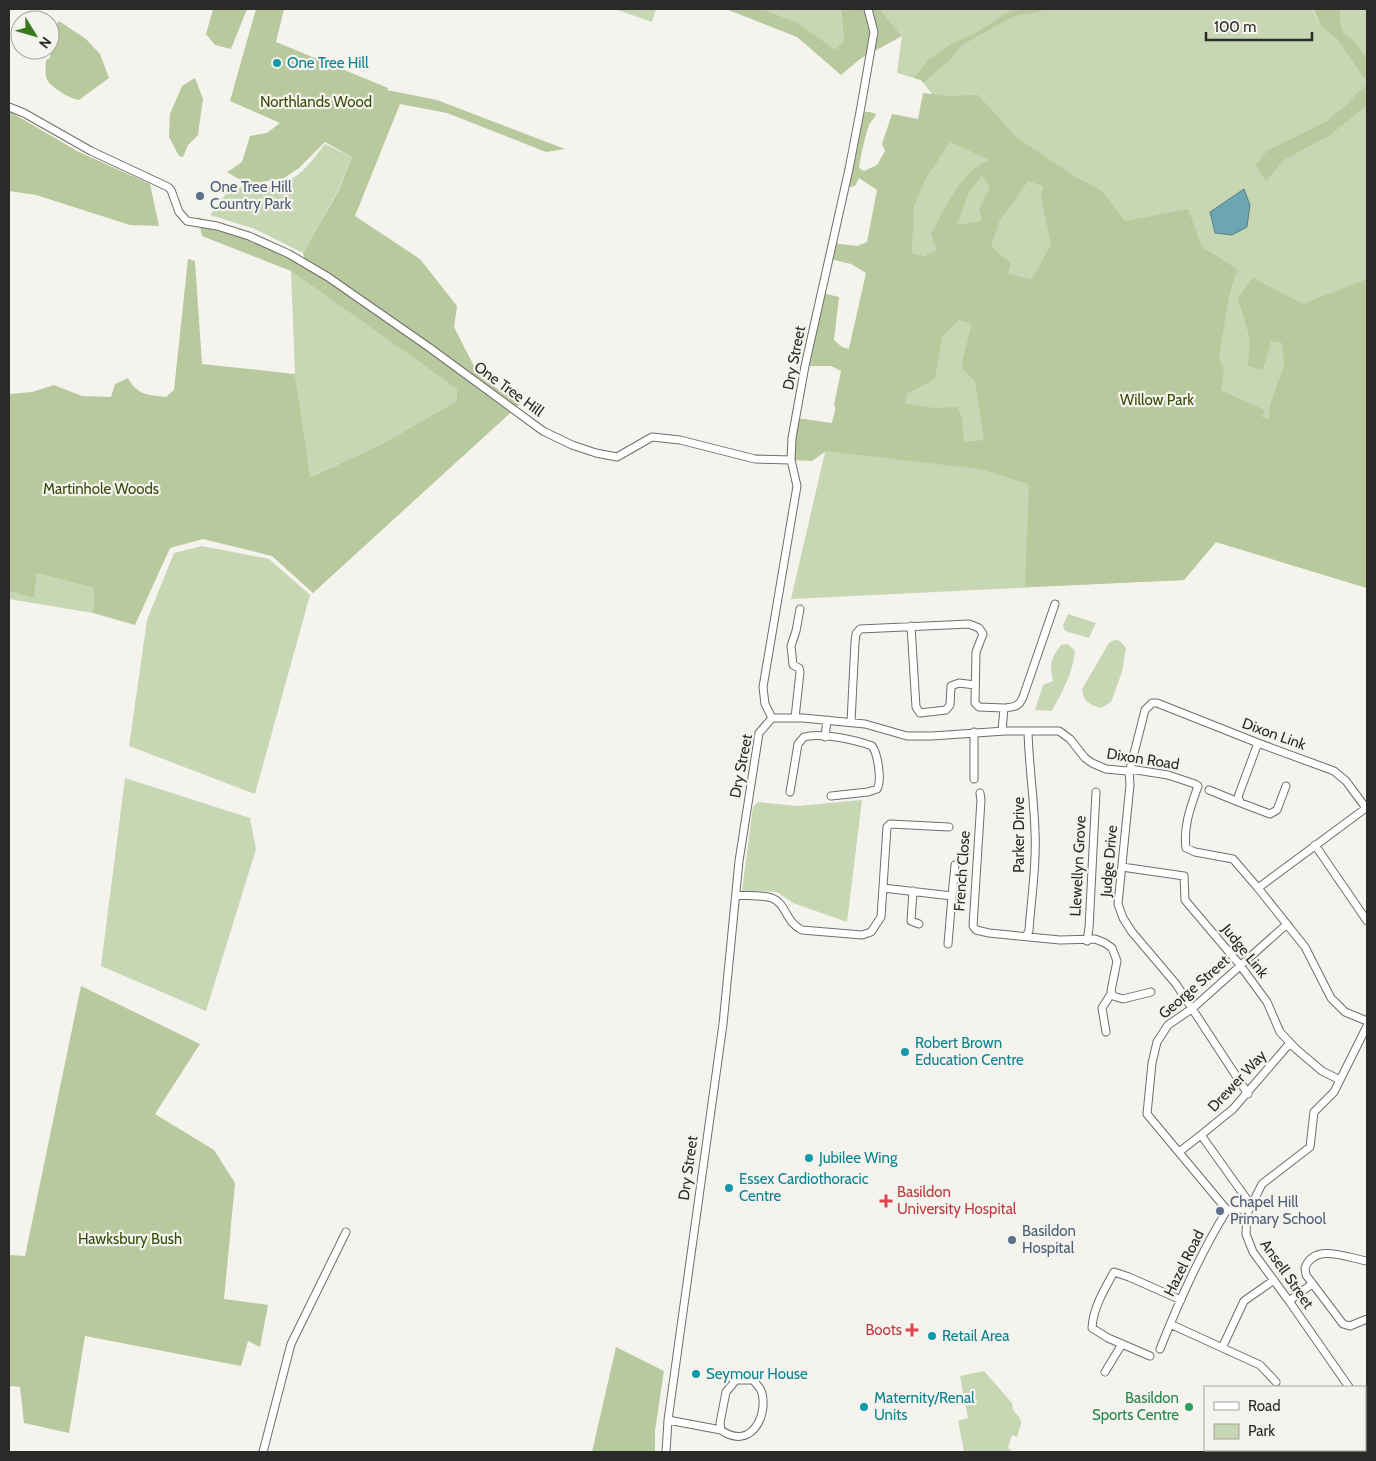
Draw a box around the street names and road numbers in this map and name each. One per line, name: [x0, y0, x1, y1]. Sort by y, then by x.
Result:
street label: Dry Street: [779, 324, 809, 392]
street label: One Tree Hill: [471, 358, 548, 421]
street label: Dixon Link: [1240, 714, 1309, 754]
street label: Dry Street: [726, 732, 756, 800]
street label: Dixon Road: [1105, 744, 1181, 774]
street label: Parker Drive: [1010, 797, 1028, 873]
street label: Llewellyn Grove: [1066, 815, 1090, 917]
street label: Judge Drive: [1097, 824, 1121, 899]
street label: French Close: [950, 830, 974, 912]
street label: Judge Link: [1217, 920, 1272, 982]
street label: George Street: [1155, 951, 1233, 1023]
street label: Drewer Way: [1204, 1046, 1270, 1116]
street label: Dry Street: [675, 1135, 701, 1201]
street label: Hazel Road: [1160, 1227, 1208, 1299]
street label: Ansell Street: [1257, 1236, 1317, 1312]

